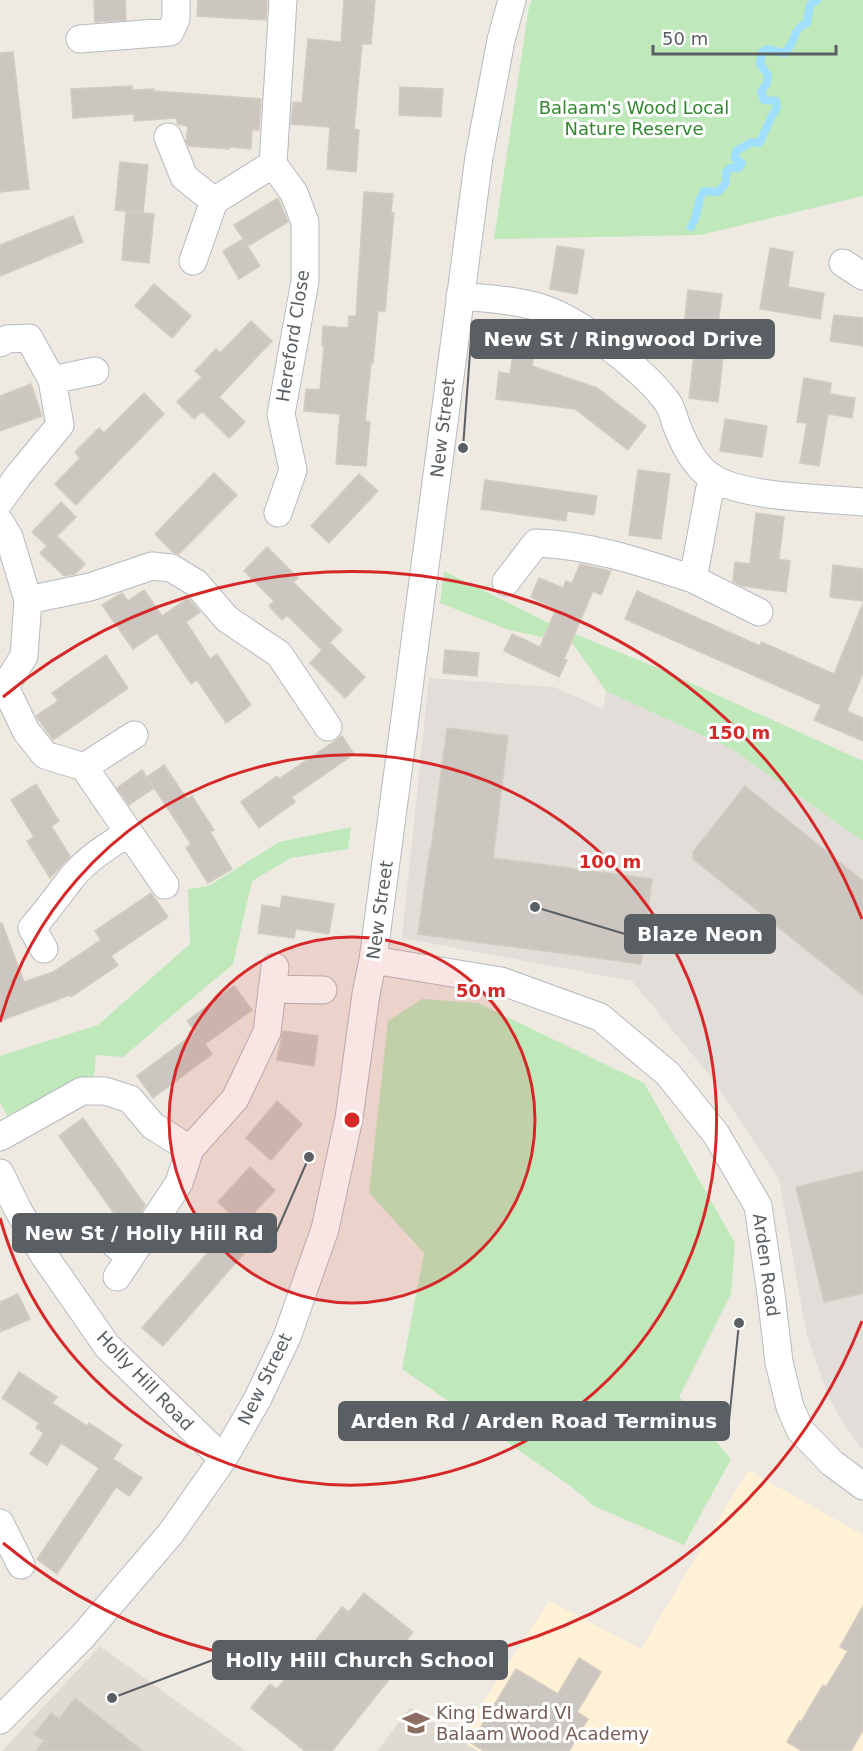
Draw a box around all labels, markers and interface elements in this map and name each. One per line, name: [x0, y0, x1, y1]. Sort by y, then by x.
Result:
scale bar: [653, 18, 836, 56]
text: 50 m: [662, 28, 708, 49]
park label: Balaam's Wood Local Nature Reserve: [539, 97, 729, 139]
street label: Hereford Close: [272, 268, 313, 403]
callout: New St / Ringwood Drive: [471, 320, 774, 358]
text: New St / Ringwood Drive: [484, 327, 762, 351]
street label: New Street: [426, 377, 459, 479]
text: 150 m: [708, 722, 770, 743]
text: 100 m: [579, 851, 641, 872]
street label: New Street: [362, 859, 397, 961]
callout: Blaze Neon: [625, 915, 775, 953]
text: Blaze Neon: [637, 922, 763, 946]
text: 50 m: [456, 980, 506, 1001]
centre of rings: [342, 1110, 362, 1130]
street label: Arden Road: [749, 1212, 784, 1318]
callout: New St / Holly Hill Rd: [13, 1214, 276, 1252]
text: New St / Holly Hill Rd: [24, 1221, 264, 1245]
street label: Holly Hill Road: [93, 1326, 198, 1435]
street label: New Street: [233, 1329, 296, 1428]
callout: Arden Rd / Arden Road Terminus: [339, 1402, 729, 1440]
text: Arden Rd / Arden Road Terminus: [351, 1409, 717, 1433]
callout: Holly Hill Church School: [213, 1641, 507, 1679]
text: Holly Hill Church School: [225, 1648, 495, 1672]
place label: King Edward VI Balaam Wood Academy: [436, 1702, 650, 1744]
school or university icon: King Edward VI Balaam Wood Academy: [401, 1708, 431, 1738]

